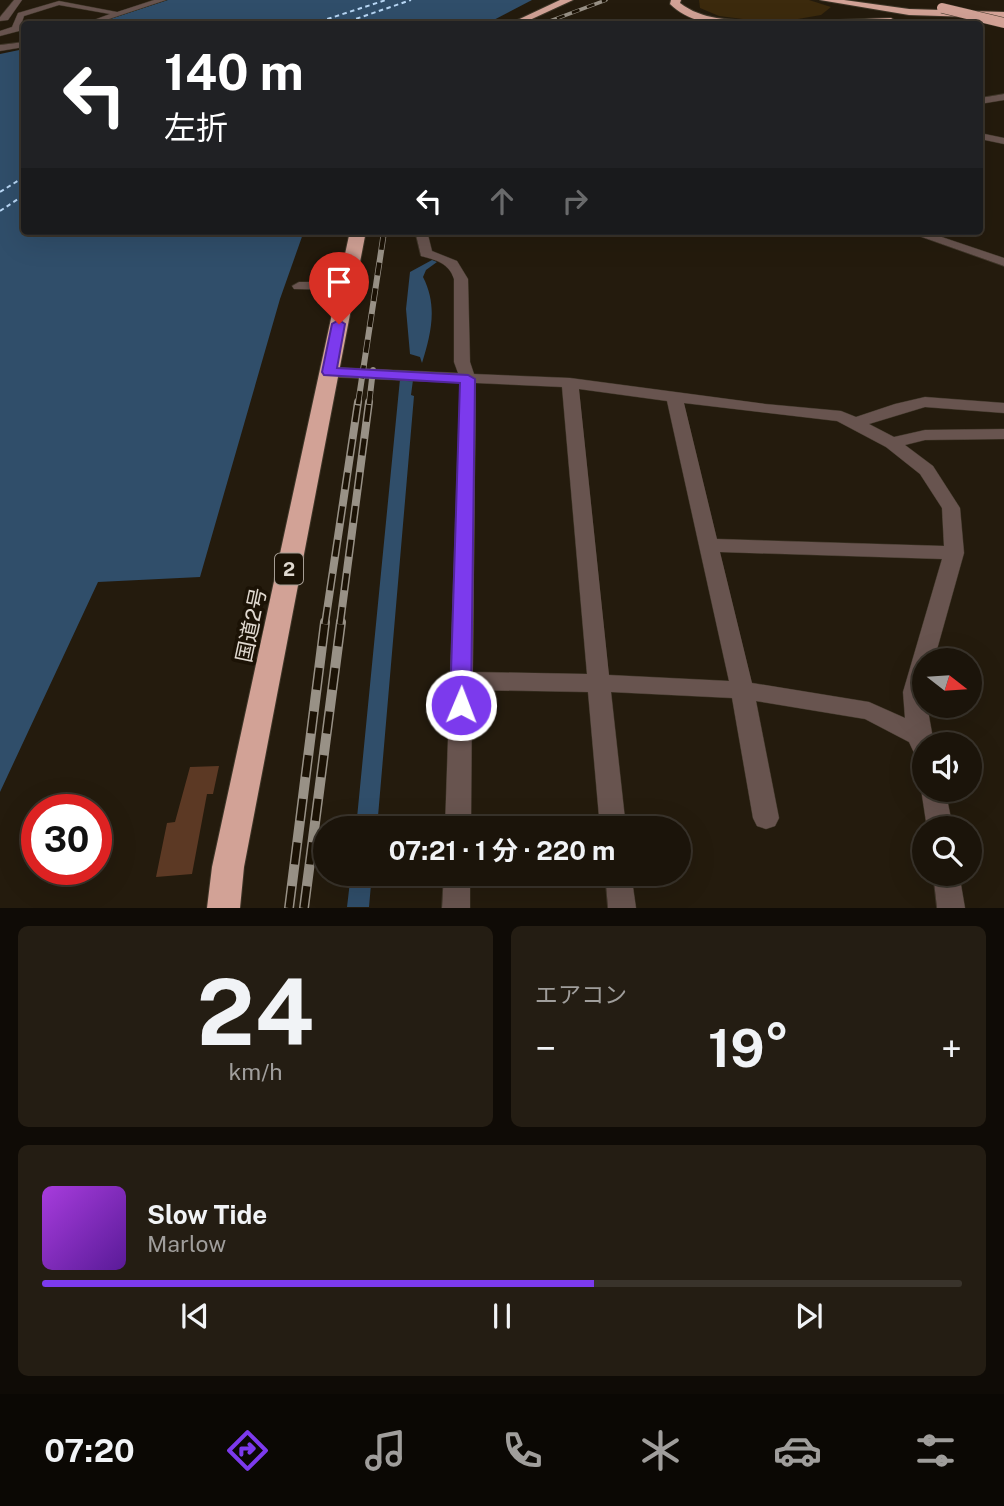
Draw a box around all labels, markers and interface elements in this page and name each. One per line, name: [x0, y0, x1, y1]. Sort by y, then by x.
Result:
text: 140 m: [164, 43, 304, 101]
icon: left: [49, 49, 140, 140]
text: 左折: [164, 109, 228, 146]
icon: left: [410, 182, 448, 220]
icon: ahead: [483, 182, 521, 220]
icon: right: [556, 182, 594, 220]
pin: [309, 252, 369, 324]
icon: arrive: [320, 263, 358, 301]
road number: 2: [275, 554, 303, 584]
street label: 国道2号: [231, 585, 271, 665]
north arrow: [912, 648, 982, 718]
map controls: [912, 648, 982, 886]
position arrow: [424, 668, 498, 742]
button: sound: [912, 732, 982, 802]
speed limit sign: 30: [21, 794, 112, 885]
button: search: [912, 816, 982, 886]
text: 07:21 · 1 分 · 220 m: [389, 835, 615, 866]
text: 24: [197, 959, 314, 1065]
text: エアコン: [535, 981, 627, 1008]
text: 19°: [708, 1018, 789, 1079]
text: −: [535, 1026, 556, 1071]
text: +: [941, 1026, 962, 1071]
text: km/h: [228, 1058, 283, 1085]
text: Slow Tide: [147, 1199, 267, 1230]
text: Marlow: [147, 1230, 226, 1257]
icon: previous: [176, 1297, 214, 1335]
icon: pause: [483, 1297, 521, 1335]
icon: next: [790, 1297, 828, 1335]
icon: directions: [223, 1426, 272, 1475]
icon: music: [361, 1426, 410, 1475]
icon: phone: [498, 1426, 547, 1475]
icon: climate: [636, 1426, 685, 1475]
icon: car: [773, 1426, 822, 1475]
icon: filters: [911, 1426, 960, 1475]
text: 07:20: [44, 1432, 135, 1469]

